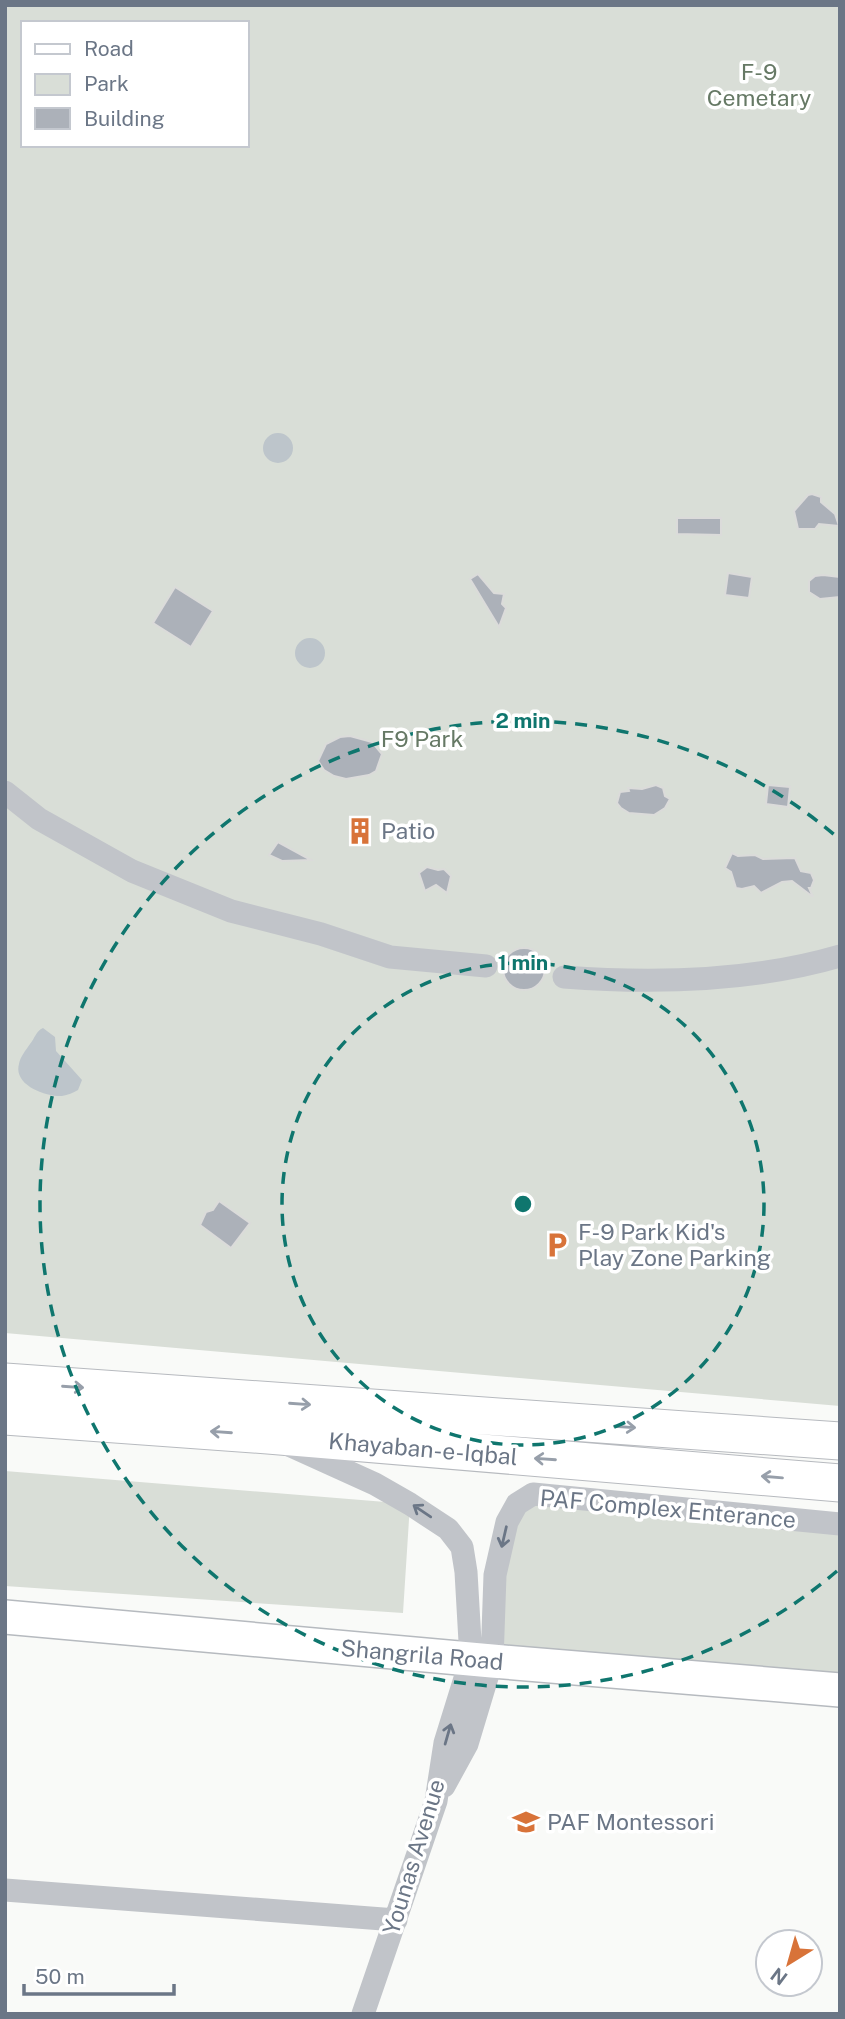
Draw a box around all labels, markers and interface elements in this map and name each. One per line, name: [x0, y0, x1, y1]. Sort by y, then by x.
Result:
legend: [21, 21, 248, 147]
text: Road: [84, 36, 134, 61]
park label: F-9 Cemetary: [707, 58, 811, 111]
text: Park: [84, 71, 129, 96]
text: Building: [84, 106, 165, 131]
text: 2 min: [495, 708, 551, 733]
park label: F9 Park: [381, 725, 463, 752]
building icon: Patio: [345, 816, 375, 846]
place label: Patio: [381, 817, 435, 844]
text: 1 min: [498, 950, 548, 975]
centre of rings: [511, 1192, 535, 1216]
place label: F-9 Park Kid's Play Zone Parking: [578, 1218, 771, 1271]
parking icon: F-9 Park Kid's Play Zone Parking: [542, 1230, 572, 1260]
one-way arrow: [62, 1381, 84, 1394]
one-way arrow: [288, 1398, 311, 1411]
one-way arrow: [613, 1421, 636, 1434]
one-way arrow: [210, 1425, 232, 1438]
street label: Khayaban-e-Iqbal: [327, 1427, 519, 1470]
one-way arrow: [534, 1452, 557, 1465]
one-way arrow: [761, 1470, 784, 1483]
street label: PAF Complex Enterance: [539, 1484, 797, 1533]
one-way arrow: [413, 1504, 432, 1519]
one-way arrow: [497, 1525, 510, 1548]
street label: Shangrila Road: [339, 1634, 505, 1675]
one-way arrow: [442, 1724, 455, 1746]
street label: Younas Avenue: [377, 1776, 450, 1938]
school or university icon: PAF Montessori: [511, 1807, 541, 1837]
place label: PAF Montessori: [547, 1808, 714, 1835]
north arrow: [754, 1928, 824, 1998]
scale bar: [24, 1952, 175, 1996]
text: N: [766, 1963, 791, 1990]
text: 50 m: [35, 1964, 85, 1989]

